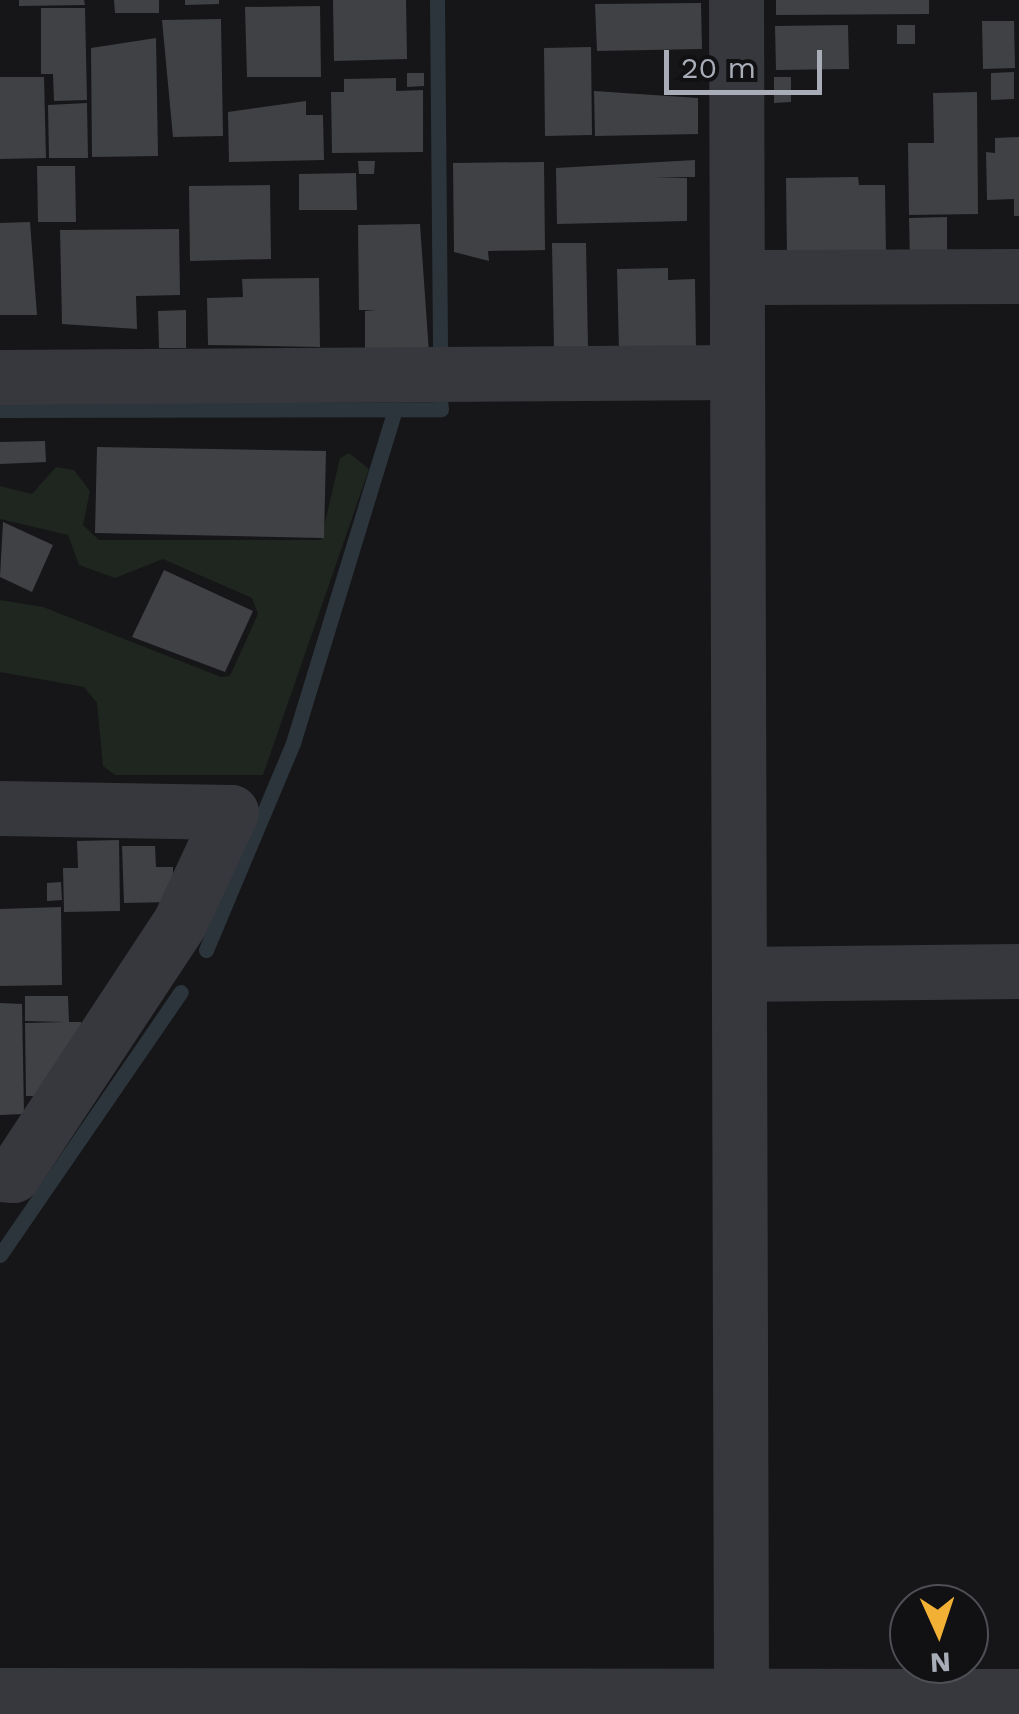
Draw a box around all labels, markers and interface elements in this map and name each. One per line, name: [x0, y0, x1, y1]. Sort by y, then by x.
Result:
scale bar: [669, 30, 826, 92]
text: 20 m: [681, 50, 756, 85]
north arrow: [889, 1584, 989, 1684]
text: N: [929, 1645, 952, 1679]

